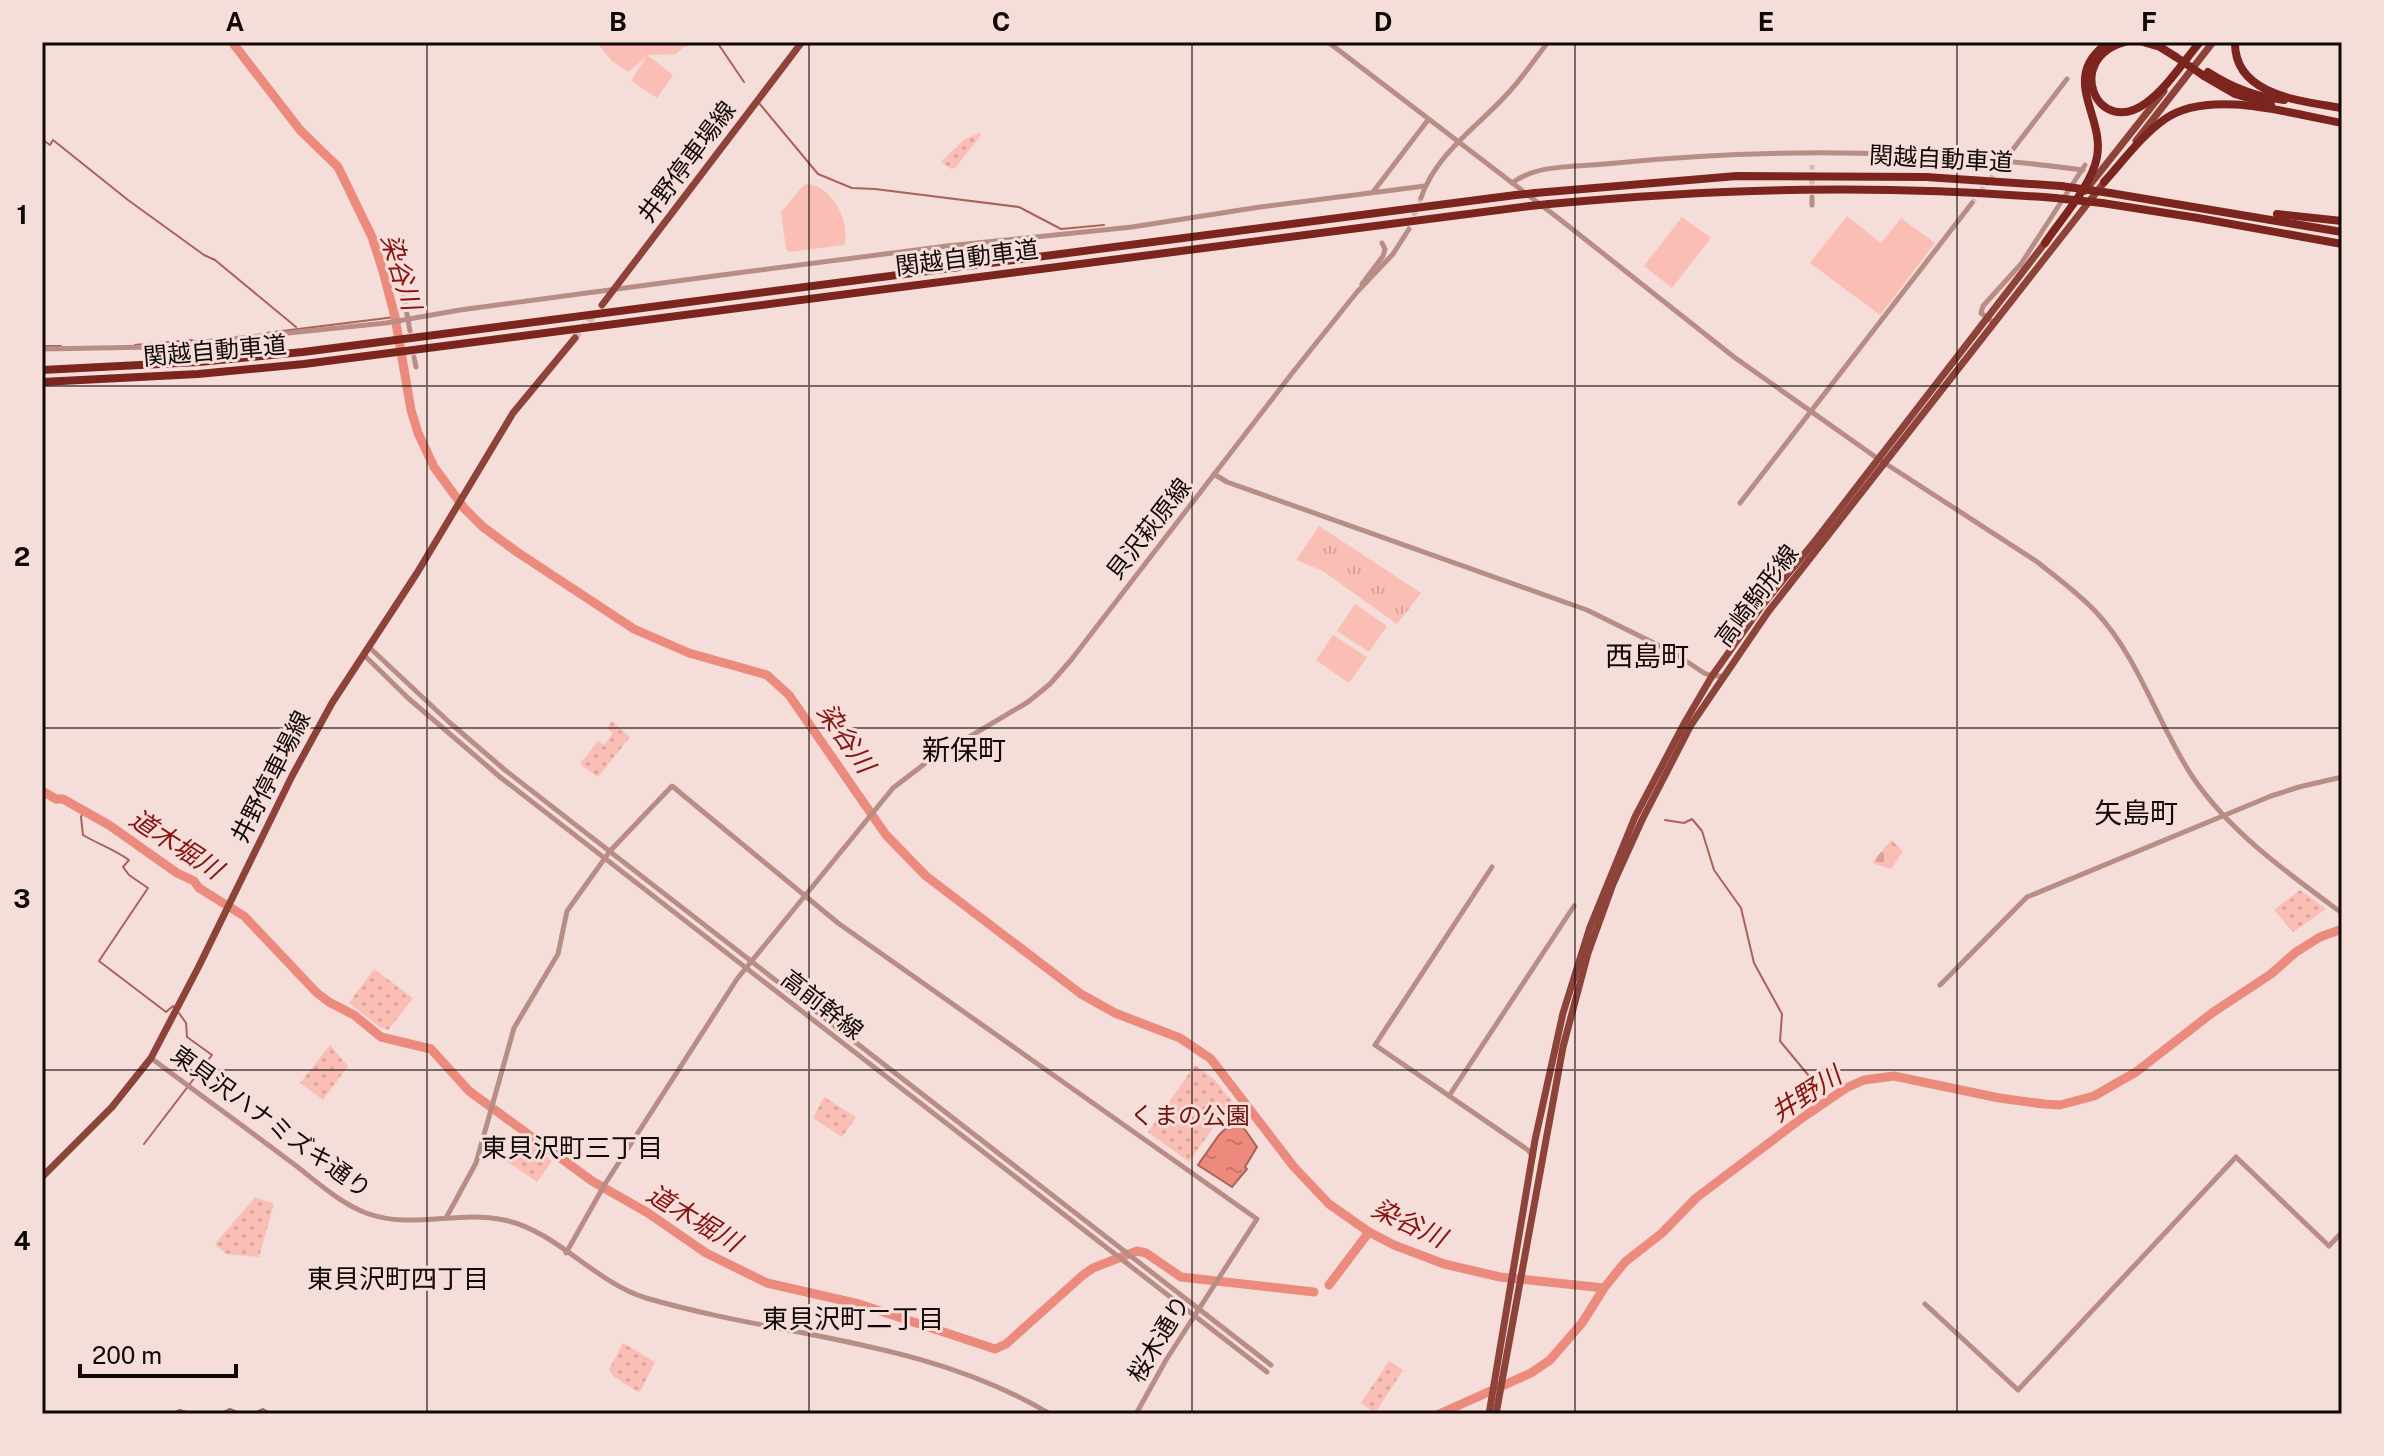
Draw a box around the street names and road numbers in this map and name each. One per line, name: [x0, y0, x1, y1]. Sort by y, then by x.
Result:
street label: 井野停車場線: [632, 95, 741, 227]
street label: 関越自動車道: [1868, 140, 2014, 176]
street label: 関越自動車道: [894, 234, 1040, 280]
street label: 関越自動車道: [142, 330, 288, 370]
street label: 貝沢萩原線: [1100, 472, 1196, 584]
street label: 高崎駒形線: [1709, 539, 1803, 652]
street label: 井野停車場線: [225, 706, 315, 847]
street label: 高前幹線: [776, 964, 869, 1045]
street label: 東貝沢ハナミズキ通り: [166, 1039, 377, 1203]
street label: 桜木通り: [1121, 1290, 1195, 1387]

